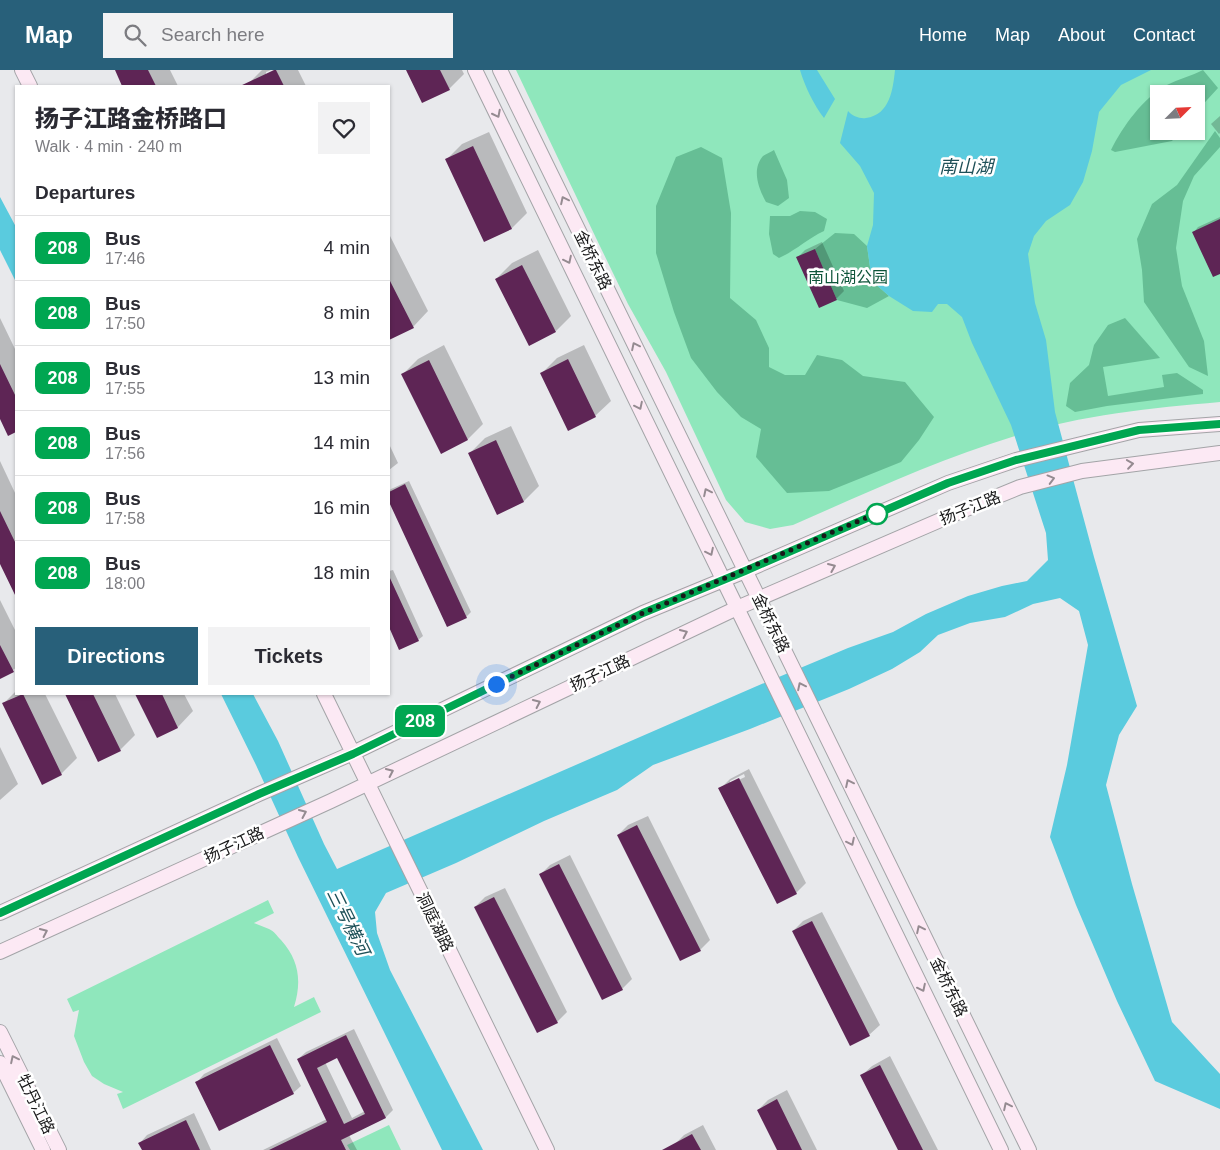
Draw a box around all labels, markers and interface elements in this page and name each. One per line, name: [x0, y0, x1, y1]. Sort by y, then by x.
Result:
search box: [103, 13, 453, 58]
text: Map: [25, 21, 73, 48]
icon: search: [121, 21, 149, 49]
text: Search here: [161, 24, 265, 45]
text: Home: [919, 25, 967, 45]
text: Map: [995, 25, 1030, 45]
text: About: [1058, 25, 1105, 45]
text: Contact: [1133, 25, 1195, 45]
north arrow: [1150, 85, 1205, 140]
map controls: [1150, 85, 1205, 140]
button: heart: [318, 102, 370, 154]
text: 扬子江路金桥路口: [35, 105, 227, 132]
one-way arrow: [491, 108, 501, 117]
text: Walk · 4 min · 240 m: [35, 138, 182, 155]
water label: 南山湖: [939, 157, 996, 177]
text: Departures: [35, 182, 135, 203]
one-way arrow: [560, 197, 570, 206]
text: Bus: [105, 228, 141, 249]
street label: 金桥东路: [571, 228, 615, 292]
text: 4 min: [324, 237, 370, 258]
text: 208: [47, 238, 78, 258]
text: 17:46: [105, 250, 145, 267]
one-way arrow: [562, 255, 572, 264]
park label: 南山湖公园: [808, 269, 888, 286]
text: Bus: [105, 293, 141, 314]
text: 8 min: [324, 302, 370, 323]
text: 208: [47, 303, 78, 323]
text: 17:50: [105, 315, 145, 332]
one-way arrow: [631, 342, 641, 351]
text: Bus: [105, 358, 141, 379]
text: 13 min: [313, 367, 370, 388]
text: 208: [47, 368, 78, 388]
text: 17:55: [105, 380, 145, 397]
one-way arrow: [633, 401, 643, 410]
text: Bus: [105, 423, 141, 444]
text: 14 min: [313, 432, 370, 453]
text: 208: [47, 433, 78, 453]
text: 17:56: [105, 445, 145, 462]
one-way arrow: [1127, 459, 1135, 470]
one-way arrow: [1047, 474, 1056, 485]
text: Bus: [105, 488, 141, 509]
one-way arrow: [703, 488, 713, 497]
street label: 扬子江路: [937, 488, 1003, 528]
text: 16 min: [313, 497, 370, 518]
text: 208: [47, 498, 78, 518]
unlabelled marker: [866, 503, 888, 525]
text: 17:58: [105, 510, 145, 527]
one-way arrow: [704, 547, 714, 556]
text: Bus: [105, 553, 141, 574]
text: 18 min: [313, 562, 370, 583]
one-way arrow: [827, 562, 836, 573]
text: 208: [47, 563, 78, 583]
text: 18:00: [105, 575, 145, 592]
street label: 金桥东路: [749, 591, 793, 655]
button: Directions: [35, 627, 198, 685]
button: Tickets: [208, 627, 370, 685]
one-way arrow: [679, 629, 688, 640]
street label: 扬子江路: [567, 652, 633, 694]
your location: [484, 672, 509, 697]
one-way arrow: [797, 682, 807, 691]
one-way arrow: [532, 699, 541, 709]
line badge: 208: [391, 705, 449, 737]
text: 208: [405, 711, 435, 731]
one-way arrow: [385, 768, 394, 779]
one-way arrow: [845, 779, 855, 788]
one-way arrow: [298, 809, 307, 820]
street label: 扬子江路: [201, 824, 267, 866]
one-way arrow: [845, 837, 855, 846]
water label: 三号横河: [323, 885, 374, 961]
street label: 洞庭湖路: [413, 890, 457, 954]
one-way arrow: [916, 925, 926, 934]
one-way arrow: [39, 928, 48, 938]
street label: 金桥东路: [927, 955, 971, 1019]
one-way arrow: [916, 983, 926, 992]
one-way arrow: [10, 1055, 20, 1064]
street label: 牡丹江路: [14, 1072, 58, 1136]
one-way arrow: [1003, 1102, 1014, 1111]

